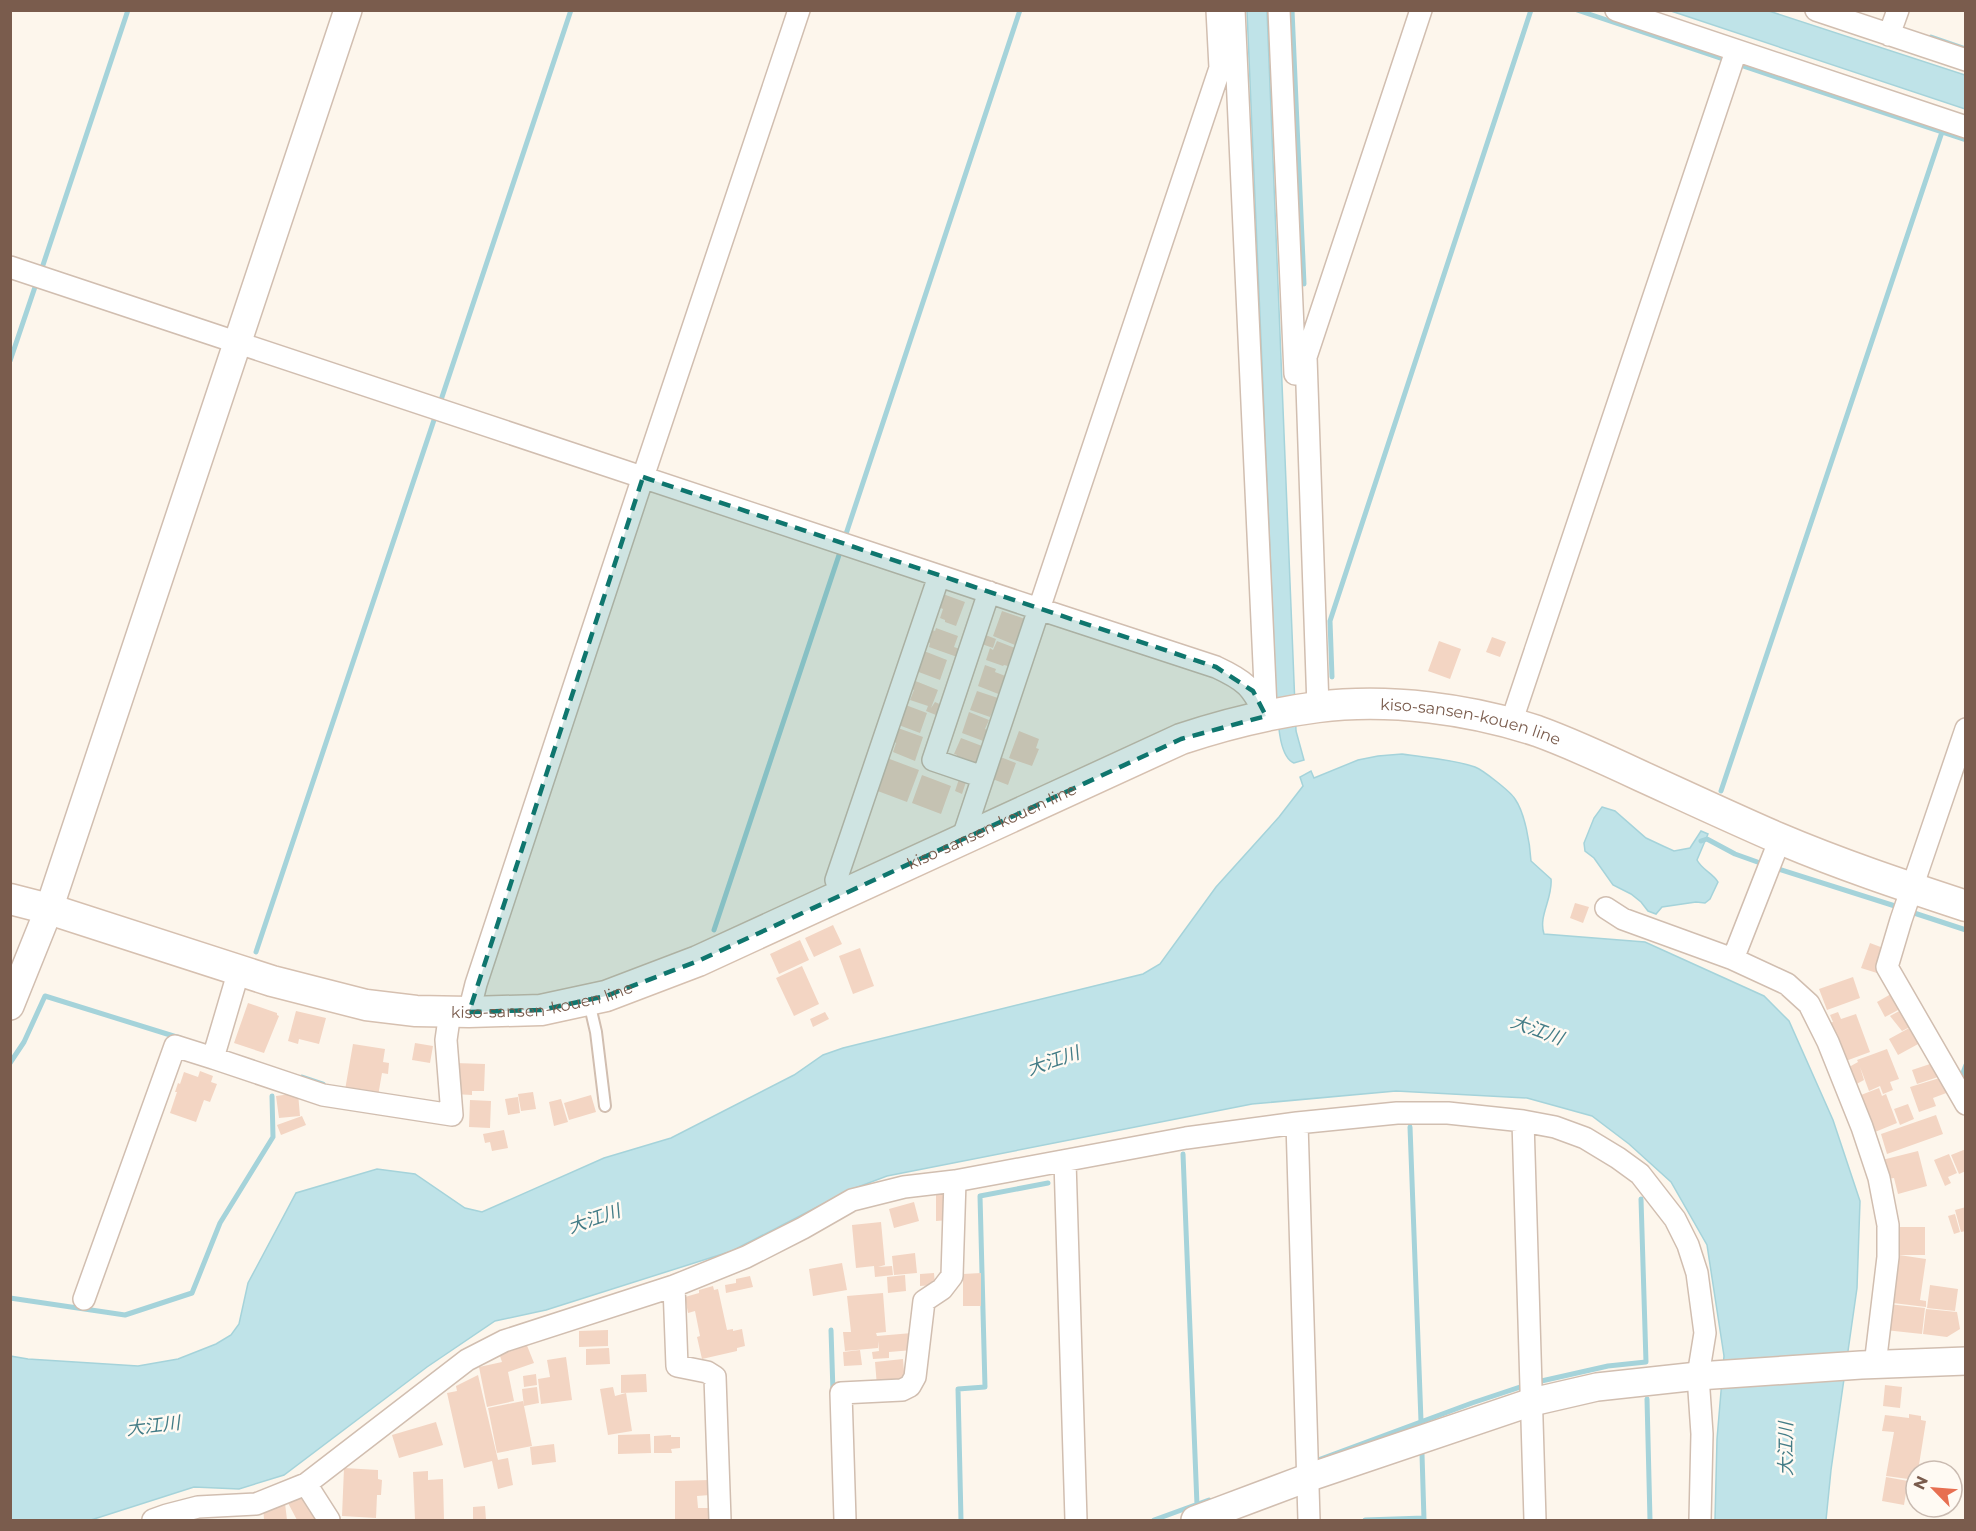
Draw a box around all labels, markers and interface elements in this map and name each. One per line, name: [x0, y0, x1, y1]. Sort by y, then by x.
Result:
street label: kiso-sansen-kouen line: [1380, 695, 1564, 749]
street label: kiso-sansen-kouen line: [904, 779, 1080, 874]
street label: kiso-sansen-kouen line: [451, 978, 635, 1022]
water label: 大江川: [1508, 1010, 1568, 1050]
water label: 大江川: [1024, 1041, 1084, 1080]
water label: 大江川: [565, 1199, 625, 1238]
water label: 大江川: [125, 1412, 183, 1440]
water label: 大江川: [1775, 1420, 1797, 1476]
north arrow: [1904, 1459, 1964, 1519]
text: N: [1910, 1473, 1932, 1493]

